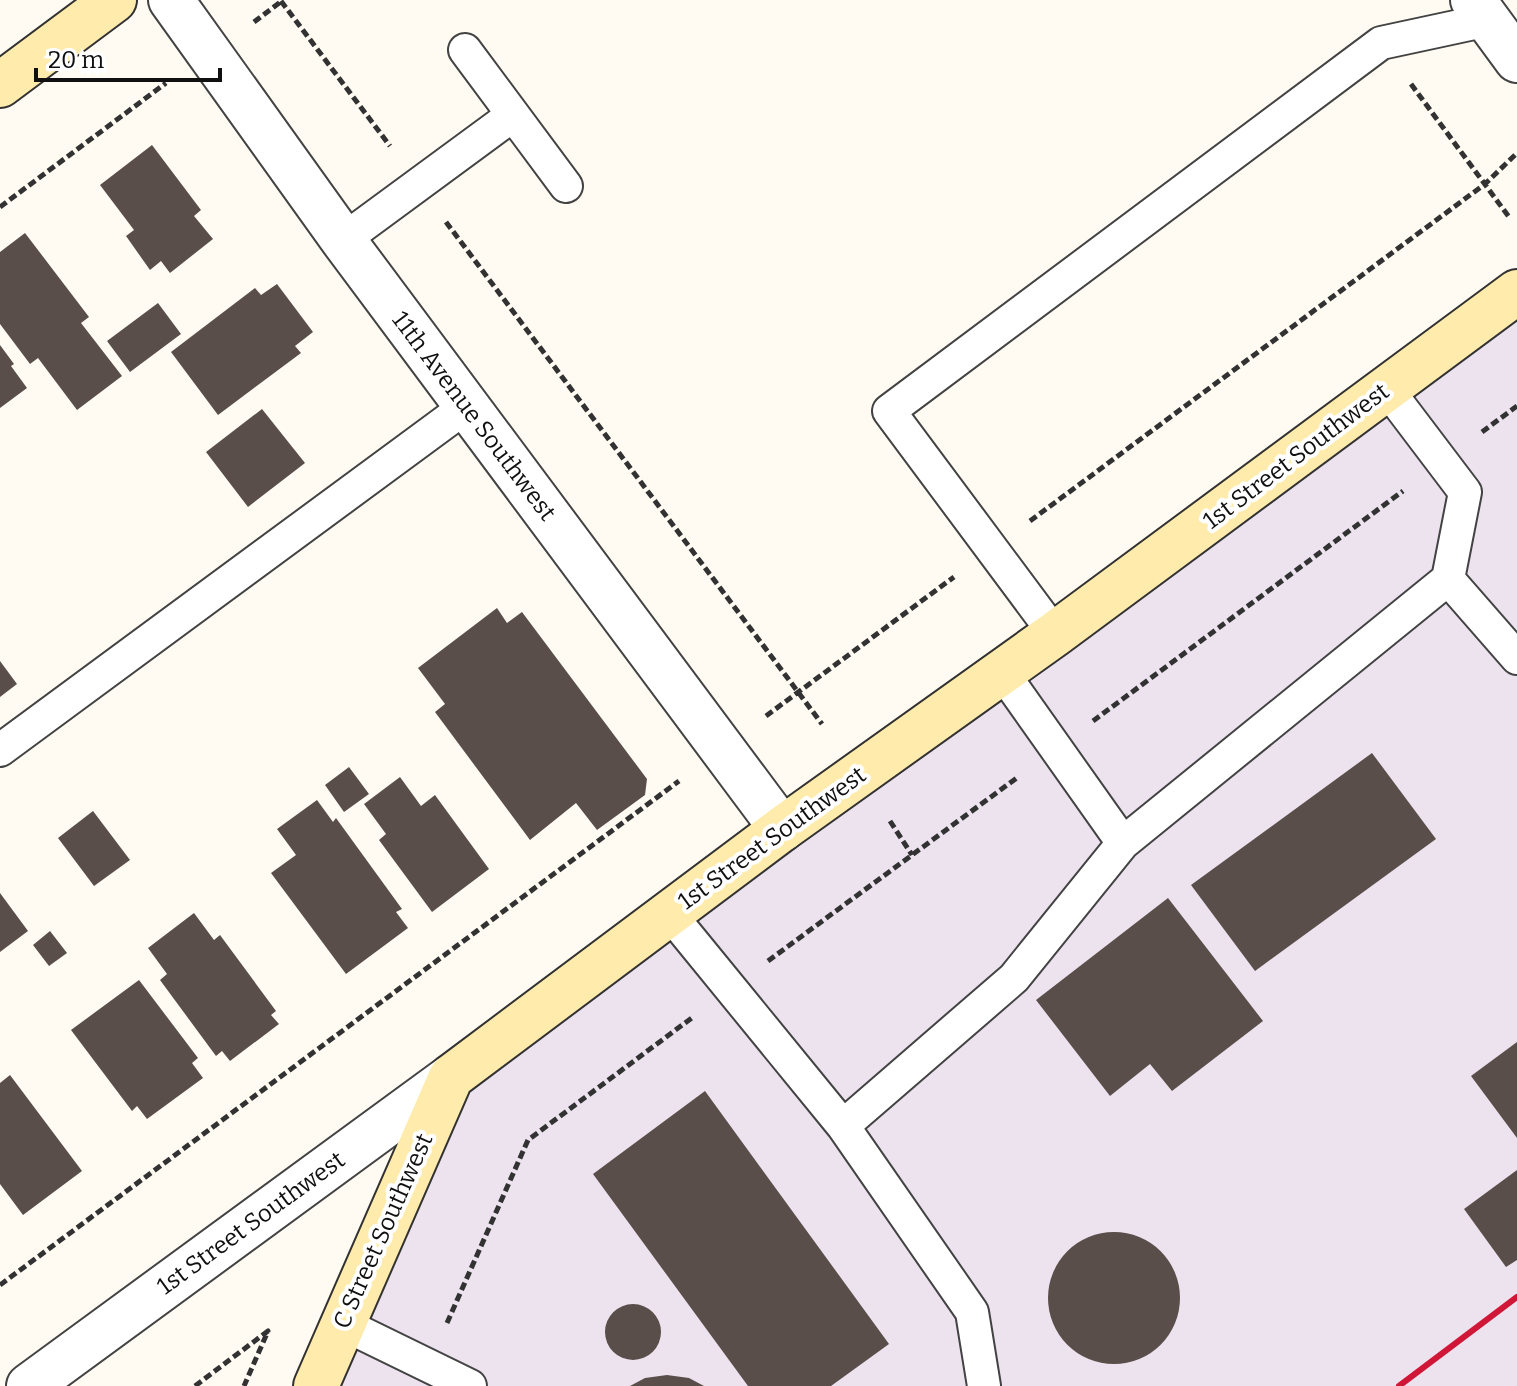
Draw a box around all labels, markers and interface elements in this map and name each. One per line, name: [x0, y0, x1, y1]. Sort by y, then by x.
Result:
scale bar: [36, 32, 220, 82]
text: 20 m: [48, 46, 104, 74]
street label: 11th Avenue Southwest: [386, 306, 562, 526]
street label: 1st Street Southwest: [1198, 377, 1394, 535]
street label: 1st Street Southwest: [673, 760, 871, 915]
street label: C Street Southwest: [327, 1129, 439, 1333]
street label: 1st Street Southwest: [152, 1145, 350, 1300]

